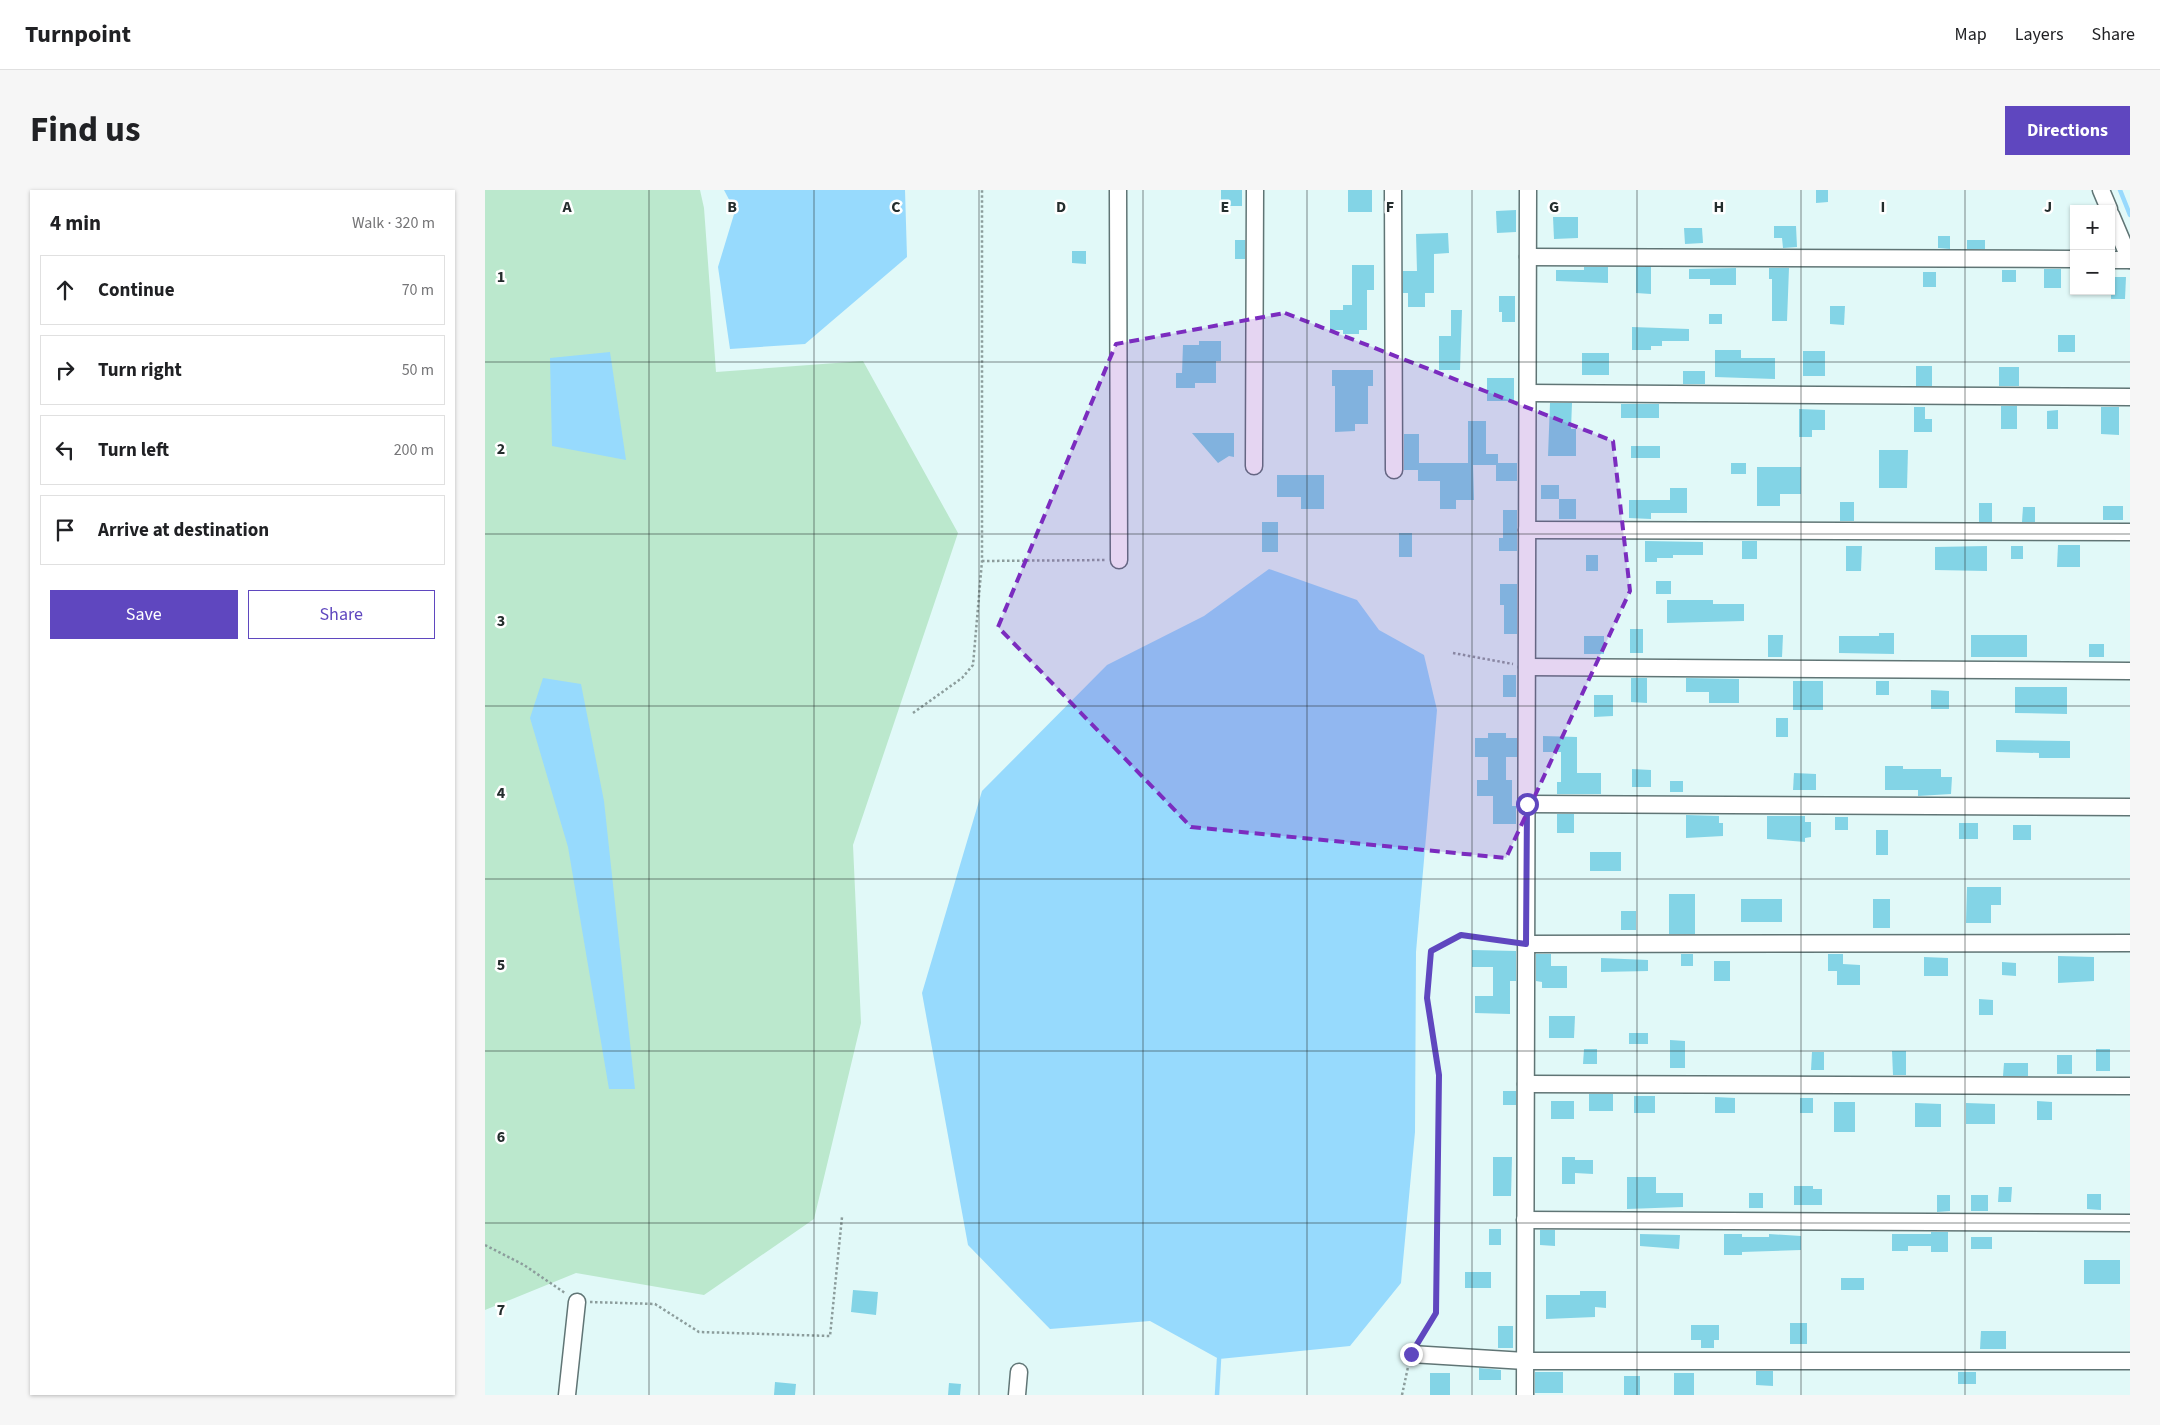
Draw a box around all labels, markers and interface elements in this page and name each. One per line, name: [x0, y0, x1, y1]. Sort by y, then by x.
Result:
text: Turnpoint: [25, 17, 131, 52]
text: Map: [1955, 22, 1987, 47]
text: Layers: [2015, 22, 2064, 47]
text: Share: [2092, 22, 2135, 47]
text: Find us: [30, 105, 140, 155]
button: Directions: [2005, 106, 2130, 155]
text: A: [561, 196, 572, 218]
text: B: [727, 196, 737, 218]
text: C: [891, 196, 901, 218]
text: D: [1056, 196, 1066, 218]
text: E: [1221, 196, 1229, 218]
text: F: [1386, 196, 1394, 218]
text: G: [1549, 196, 1559, 218]
text: H: [1714, 196, 1724, 218]
text: I: [1881, 196, 1885, 218]
text: J: [2044, 196, 2052, 218]
map controls: [2070, 205, 2115, 295]
button: +: [2070, 205, 2115, 250]
text: 4 min: [50, 208, 101, 238]
text: Walk · 320 m: [352, 212, 435, 234]
button: −: [2070, 250, 2115, 295]
text: 1: [497, 266, 505, 288]
icon: ahead: [51, 276, 79, 304]
text: Continue: [98, 277, 175, 304]
text: 70 m: [402, 279, 434, 301]
icon: right: [51, 356, 79, 384]
text: Turn right: [98, 357, 182, 384]
text: 50 m: [402, 359, 434, 381]
icon: left: [51, 436, 79, 464]
text: Turn left: [98, 437, 169, 464]
text: 2: [497, 438, 505, 460]
text: 200 m: [394, 439, 434, 461]
icon: arrive: [51, 516, 79, 544]
text: Arrive at destination: [98, 517, 269, 544]
button: Save: [50, 590, 238, 639]
button: Share: [248, 590, 435, 639]
text: 3: [497, 610, 505, 632]
text: 4: [497, 782, 506, 804]
route start: [1516, 793, 1539, 816]
text: 5: [497, 954, 505, 976]
text: 6: [497, 1126, 505, 1148]
text: 7: [497, 1299, 505, 1321]
route end: [1400, 1343, 1423, 1366]

